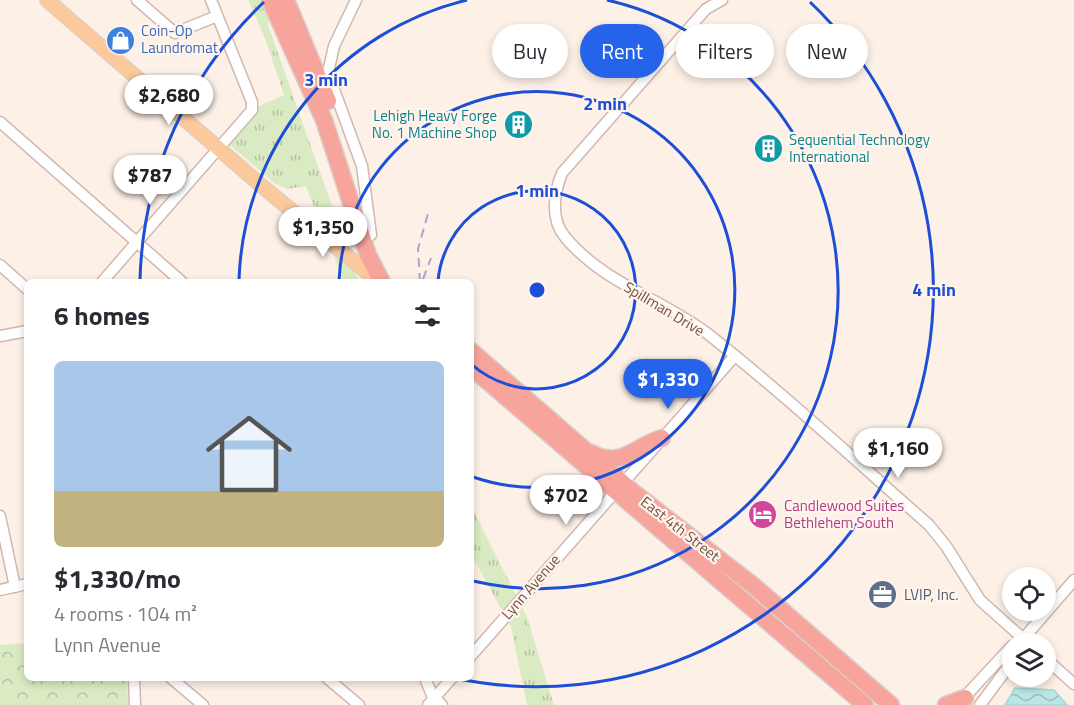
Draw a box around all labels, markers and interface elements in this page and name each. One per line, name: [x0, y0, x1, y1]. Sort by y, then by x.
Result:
place label: Coin-Op Laundromat: [141, 19, 219, 59]
shop icon: Coin-Op Laundromat: [104, 24, 136, 56]
chip: Buy: [492, 24, 568, 78]
chip: Rent: [580, 24, 664, 78]
chip: Filters: [676, 24, 774, 78]
chip: New: [786, 24, 868, 78]
text: 3 min: [304, 66, 348, 93]
pin: $2,680: [120, 75, 218, 126]
text: $2,680: [138, 79, 200, 110]
text: 2 min: [583, 90, 627, 117]
place label: Lehigh Heavy Forge No. 1 Machine Shop: [372, 104, 497, 144]
building icon: Lehigh Heavy Forge No. 1 Machine Shop: [502, 109, 534, 141]
place label: Sequential Technology International: [789, 128, 930, 168]
building icon: Sequential Technology International: [752, 133, 784, 165]
pin: $787: [114, 155, 186, 206]
text: $787: [128, 159, 172, 190]
text: 1 min: [515, 177, 559, 204]
pin: $1,350: [274, 207, 372, 258]
text: $1,350: [292, 211, 354, 242]
street label: Spillman Drive: [620, 275, 709, 342]
text: 4 min: [912, 276, 956, 303]
centre of rings: [527, 280, 547, 300]
text: 6 homes: [54, 296, 150, 335]
icon: filters: [411, 299, 444, 332]
pin: $1,330: [619, 359, 717, 410]
text: $1,330: [637, 363, 699, 394]
icon: home: [195, 400, 303, 508]
pin: $1,160: [849, 428, 947, 479]
text: $1,160: [867, 432, 929, 463]
pin: $702: [530, 475, 602, 526]
text: $702: [544, 479, 588, 510]
street label: East 4th Street: [636, 490, 725, 567]
place label: Candlewood Suites Bethlehem South: [784, 494, 904, 534]
hotel icon: Candlewood Suites Bethlehem South: [747, 499, 779, 531]
street label: Lynn Avenue: [496, 549, 566, 624]
text: $1,330/mo: [54, 559, 181, 598]
map controls: [1002, 567, 1056, 687]
button: locate: [1002, 567, 1056, 621]
office icon: LVIP, Inc.: [867, 579, 899, 611]
place label: LVIP, Inc.: [904, 583, 959, 606]
text: 4 rooms · 104 m²: [54, 598, 197, 629]
text: Lynn Avenue: [54, 629, 161, 660]
button: layers: [1002, 633, 1056, 687]

